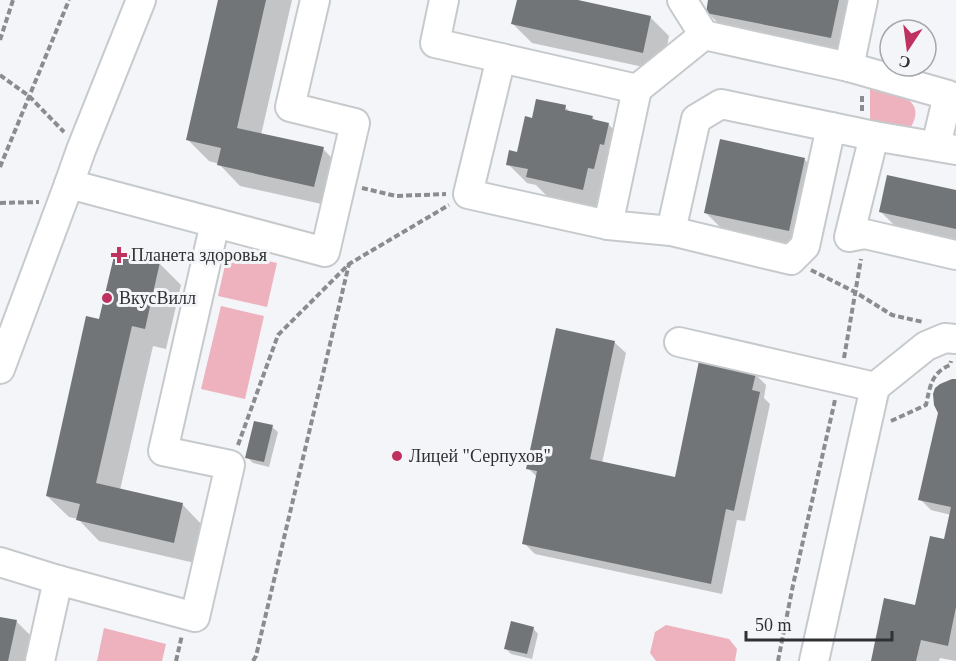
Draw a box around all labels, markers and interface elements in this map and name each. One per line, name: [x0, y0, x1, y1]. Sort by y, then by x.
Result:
north arrow: [878, 18, 938, 78]
text: С: [897, 53, 912, 72]
place label: Планета здоровья: [131, 245, 267, 265]
marker: Планета здоровья: [112, 248, 126, 262]
place label: ВкусВилл: [119, 288, 196, 308]
marker: ВкусВилл: [100, 291, 114, 305]
place label: Лицей "Серпухов": [409, 446, 551, 466]
marker: Лицей "Серпухов": [390, 449, 404, 463]
scale bar: [746, 604, 892, 642]
text: 50 m: [755, 615, 792, 635]

